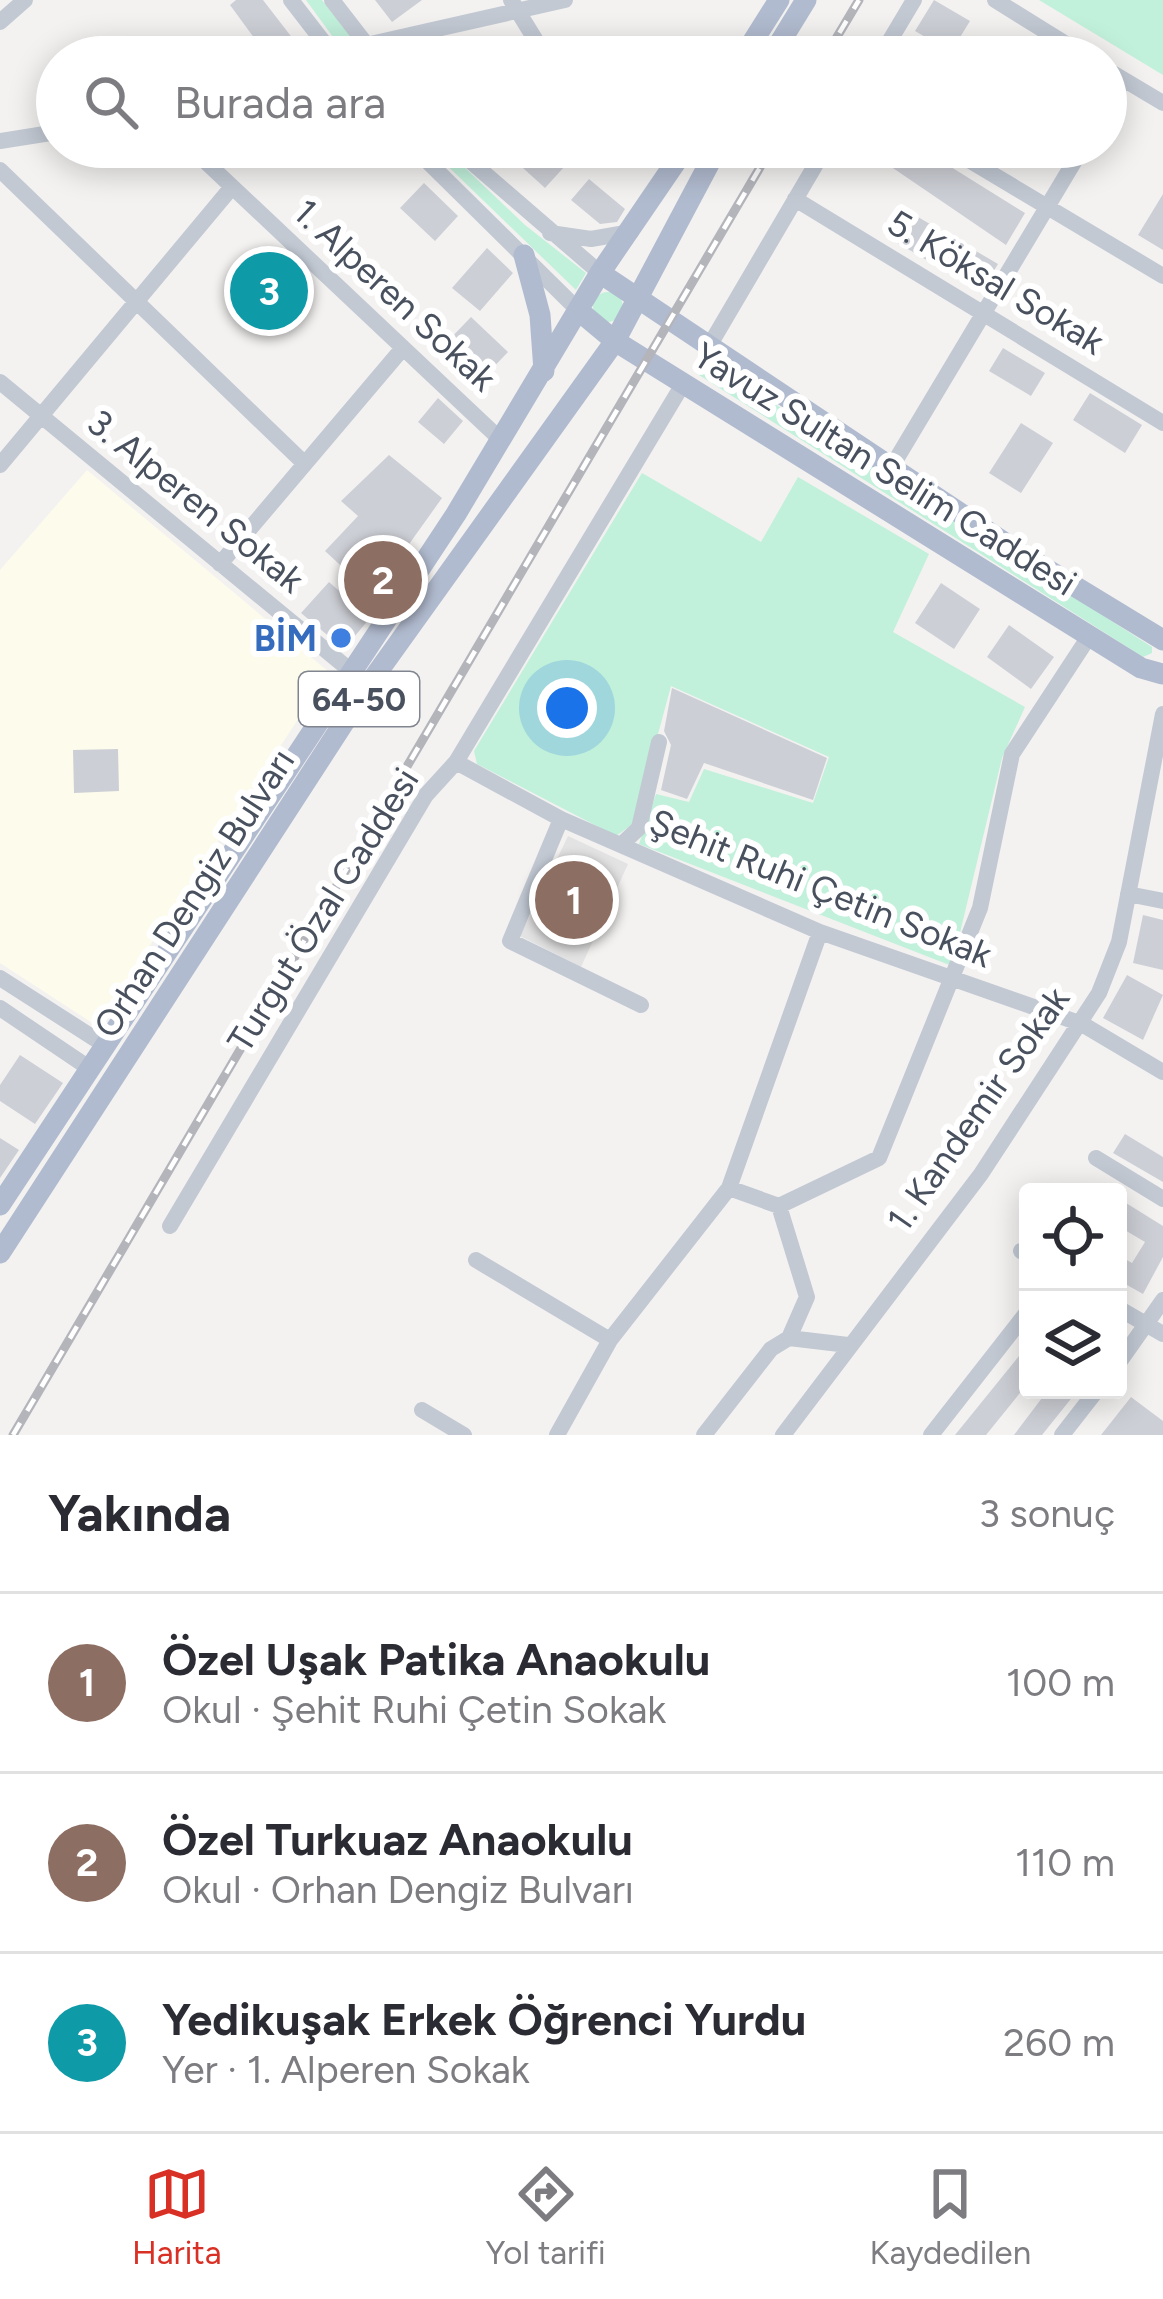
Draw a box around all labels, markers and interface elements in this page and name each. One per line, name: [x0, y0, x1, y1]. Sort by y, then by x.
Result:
search box: [36, 36, 1127, 168]
icon: search: [78, 69, 144, 135]
text: Burada ara: [174, 75, 386, 129]
street label: 1. Alperen Sokak: [285, 190, 506, 400]
street label: 5. Köksal Sokak: [880, 201, 1112, 364]
pin: 3: [230, 246, 308, 336]
street label: Yavuz Sultan Selim Caddesi: [686, 333, 1084, 605]
street label: 3. Alperen Sokak: [79, 401, 313, 602]
pin: 2: [344, 535, 422, 625]
place label: BİM: [254, 617, 317, 660]
marker: BİM: [328, 625, 354, 651]
road number: 64-50: [299, 672, 419, 726]
your location: [537, 678, 597, 738]
street label: Orhan Dengiz Bulvarı: [85, 741, 303, 1045]
street label: Turgut Özal Caddesi: [218, 760, 428, 1060]
street label: Şehit Ruhi Çetin Sokak: [644, 800, 999, 977]
pin: 1: [535, 855, 613, 945]
street label: 1. Kandemir Sokak: [878, 978, 1079, 1239]
map controls: [1019, 1183, 1127, 1399]
button: locate: [1019, 1183, 1127, 1291]
button: layers: [1019, 1291, 1127, 1399]
text: Yakında: [48, 1483, 231, 1544]
text: 3 sonuç: [979, 1490, 1115, 1537]
text: Özel Uşak Patika Anaokulu: [162, 1632, 710, 1686]
text: 1: [79, 1659, 95, 1706]
text: 100 m: [1006, 1659, 1115, 1706]
text: Okul · Şehit Ruhi Çetin Sokak: [162, 1686, 666, 1733]
text: Özel Turkuaz Anaokulu: [162, 1812, 633, 1866]
text: 2: [76, 1839, 98, 1886]
text: 110 m: [1015, 1839, 1115, 1886]
text: Okul · Orhan Dengiz Bulvarı: [162, 1866, 634, 1913]
text: Yedikuşak Erkek Öğrenci Yurdu: [162, 1992, 806, 2046]
text: 3: [76, 2019, 98, 2066]
text: 260 m: [1003, 2019, 1115, 2066]
text: Yer · 1. Alperen Sokak: [162, 2046, 530, 2093]
tab: Harita: [132, 2161, 222, 2272]
tab: Yol tarifi: [485, 2161, 606, 2272]
tab: Kaydedilen: [870, 2161, 1031, 2272]

